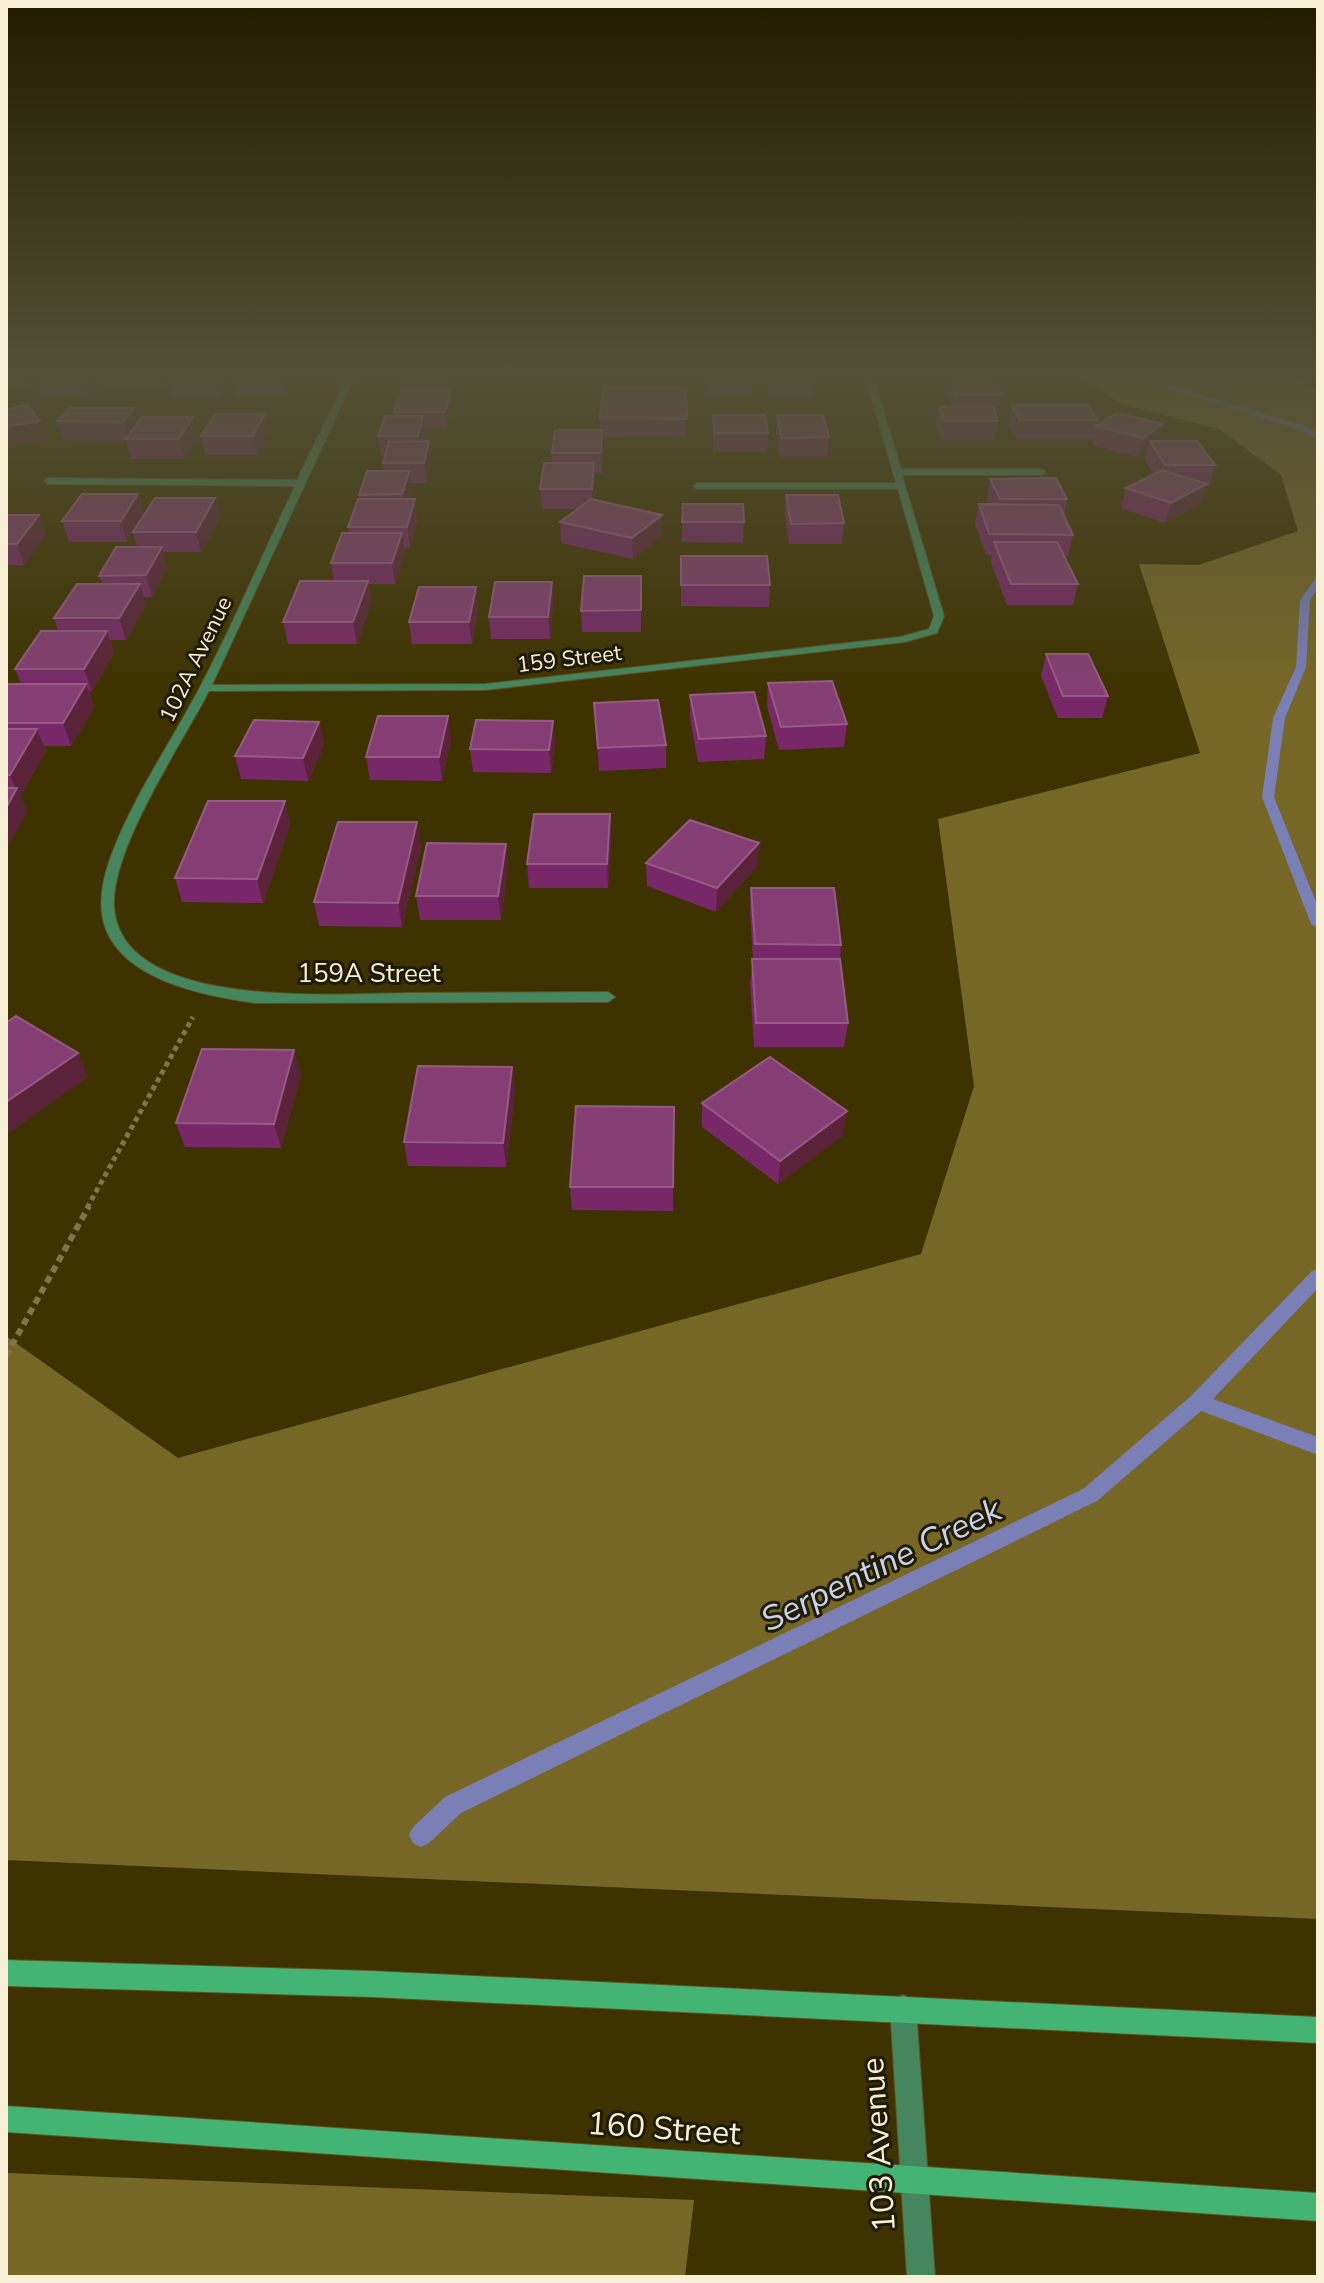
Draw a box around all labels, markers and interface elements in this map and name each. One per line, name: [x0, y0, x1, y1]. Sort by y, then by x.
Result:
street label: 102A Avenue: [153, 592, 239, 727]
street label: 159 Street: [515, 638, 623, 680]
street label: 159A Street: [297, 956, 442, 991]
water label: Serpentine Creek: [753, 1486, 1010, 1643]
street label: 103 Avenue: [851, 2056, 906, 2234]
street label: 160 Street: [586, 2102, 743, 2155]

